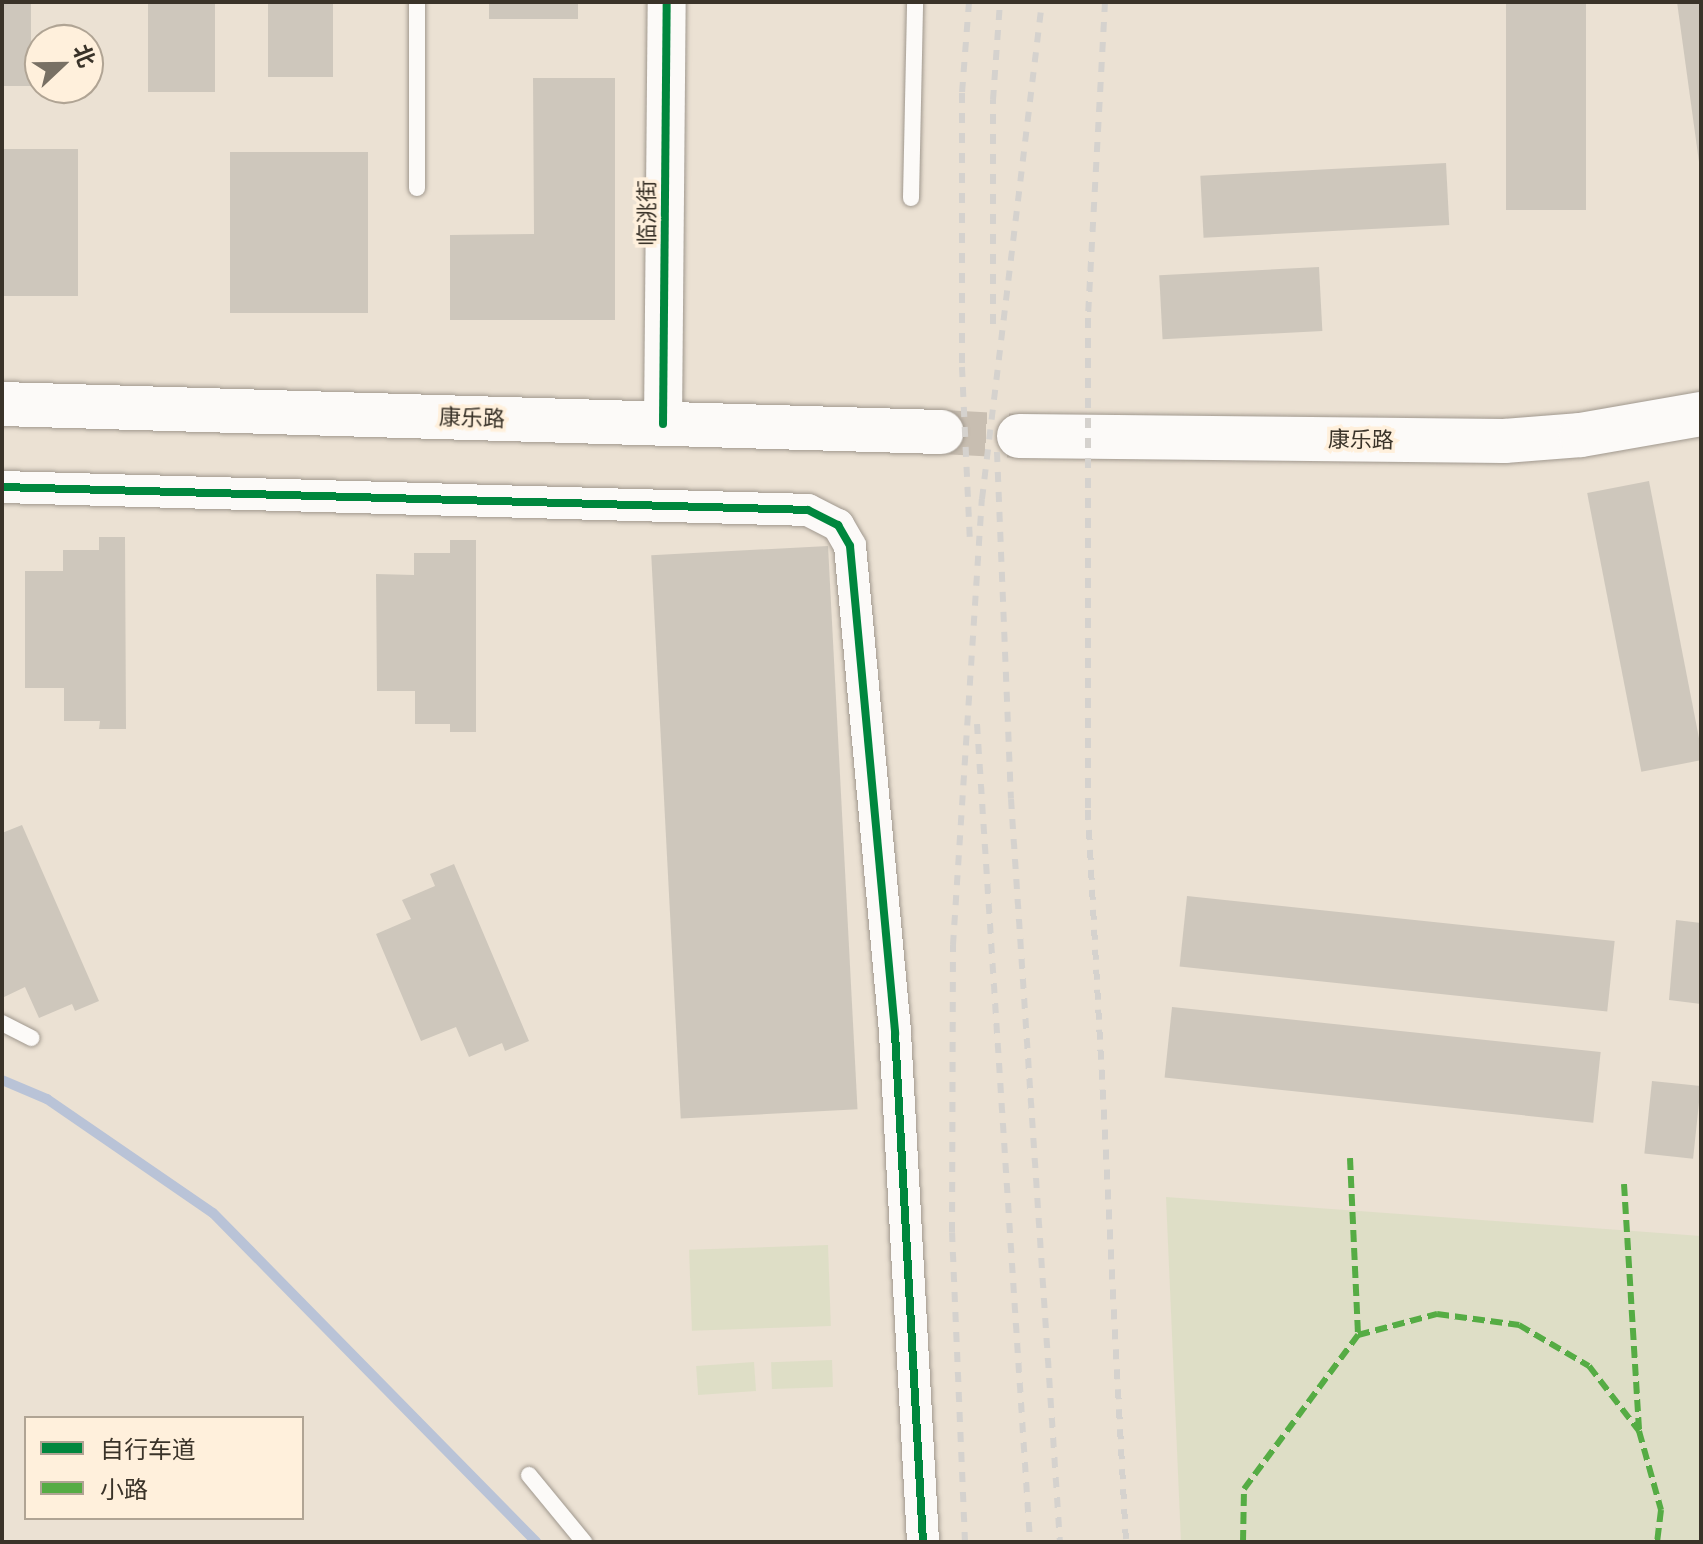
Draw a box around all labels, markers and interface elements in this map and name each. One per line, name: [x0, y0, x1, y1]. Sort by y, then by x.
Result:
north arrow: [24, 24, 104, 104]
text: 北: [65, 39, 104, 72]
street label: 临洮街: [634, 180, 660, 246]
street label: 康乐路: [439, 404, 505, 432]
street label: 康乐路: [1328, 426, 1394, 454]
legend: [24, 1416, 304, 1520]
text: 自行车道: [100, 1431, 196, 1467]
text: 小路: [100, 1471, 148, 1507]

